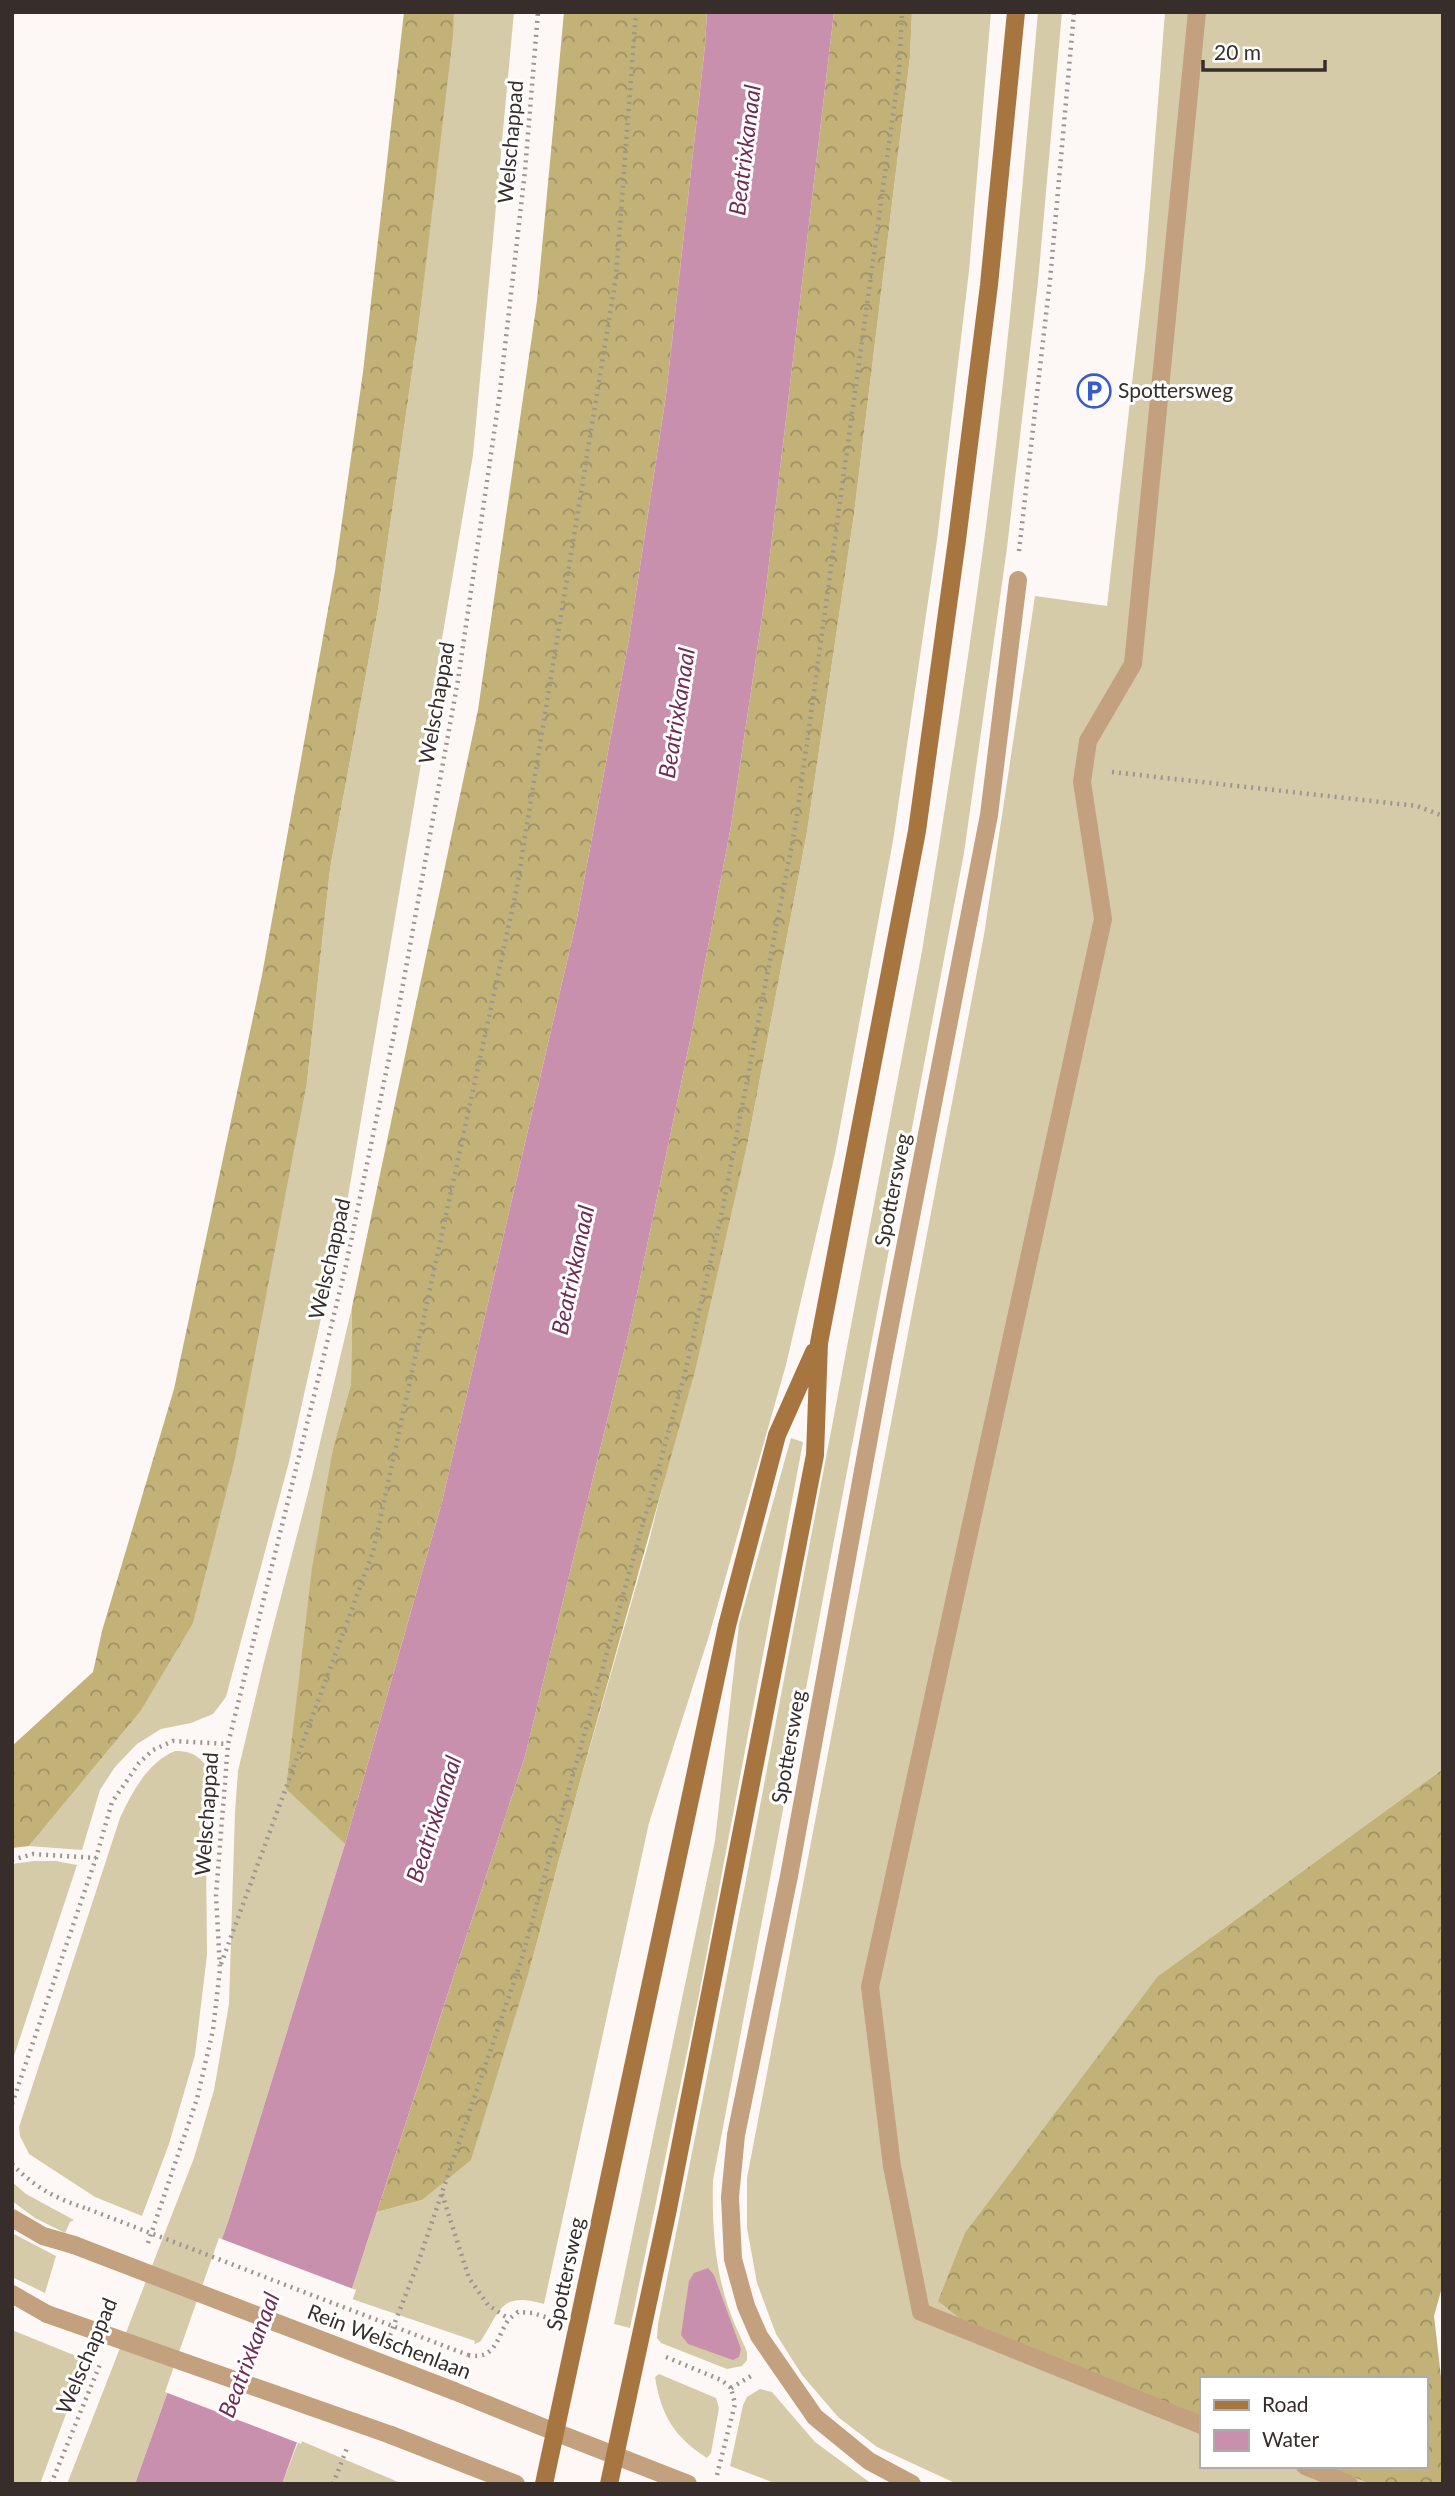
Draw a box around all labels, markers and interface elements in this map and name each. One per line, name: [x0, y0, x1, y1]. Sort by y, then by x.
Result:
scale bar: [1203, 28, 1326, 72]
text: 20 m: [1214, 39, 1261, 64]
street label: Welschappad: [492, 79, 527, 205]
water label: Beatrixkanaal: [722, 83, 766, 217]
parking icon: Spottersweg: [1075, 372, 1113, 410]
place label: Spottersweg: [1118, 377, 1233, 402]
street label: Welschappad: [412, 640, 459, 766]
water label: Beatrixkanaal: [652, 646, 700, 780]
street label: Spottersweg: [868, 1131, 915, 1249]
street label: Welschappad: [302, 1196, 355, 1322]
water label: Beatrixkanaal: [545, 1203, 599, 1337]
street label: Spottersweg: [765, 1688, 810, 1806]
street label: Welschappad: [189, 1751, 222, 1876]
water label: Beatrixkanaal: [399, 1752, 467, 1886]
street label: Spottersweg: [540, 2215, 589, 2333]
water label: Beatrixkanaal: [211, 2288, 285, 2421]
street label: Welschappad: [50, 2294, 121, 2417]
street label: Rein Welschenlaan: [304, 2298, 475, 2383]
legend: [1200, 2377, 1427, 2468]
text: Road: [1262, 2391, 1309, 2416]
text: Water: [1262, 2426, 1319, 2451]

